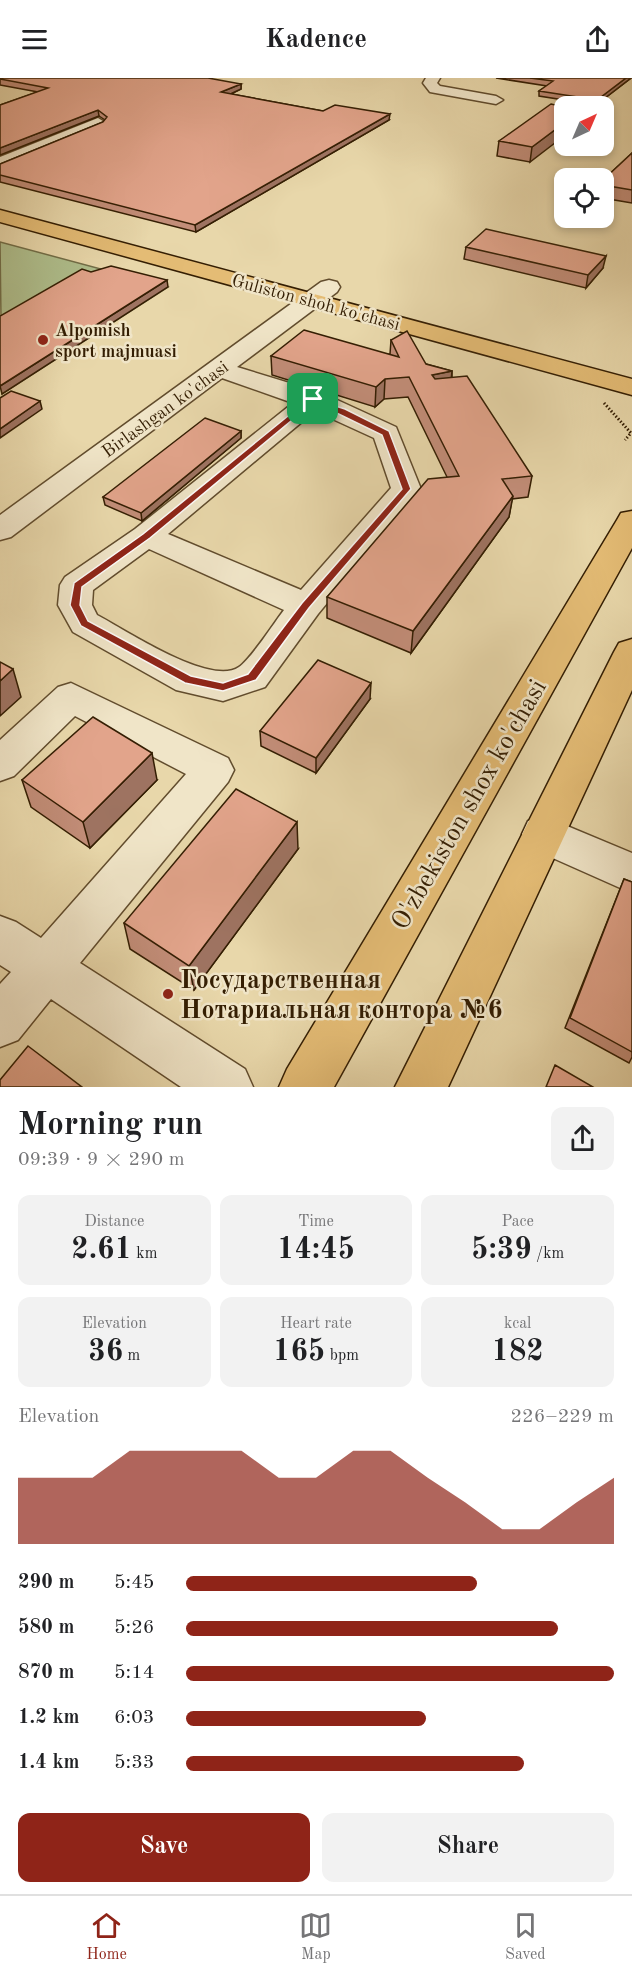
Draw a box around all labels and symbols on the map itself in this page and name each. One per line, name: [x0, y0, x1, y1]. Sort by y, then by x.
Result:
north arrow: [554, 96, 614, 156]
street label: Guliston shoh ko'chasi: [230, 272, 402, 334]
place label: Alpomish sport majmuasi: [55, 322, 177, 361]
marker: Alpomish sport majmuasi: [36, 333, 50, 347]
street label: Birlashgan ko'chasi: [99, 358, 232, 462]
pin: [287, 373, 338, 424]
street label: O'zbekiston shox ko'chasi: [387, 675, 552, 935]
place label: Государственная Нотариальная контора №6: [180, 968, 503, 1024]
marker: Государственная Нотариальная контора №6: [161, 987, 175, 1001]

